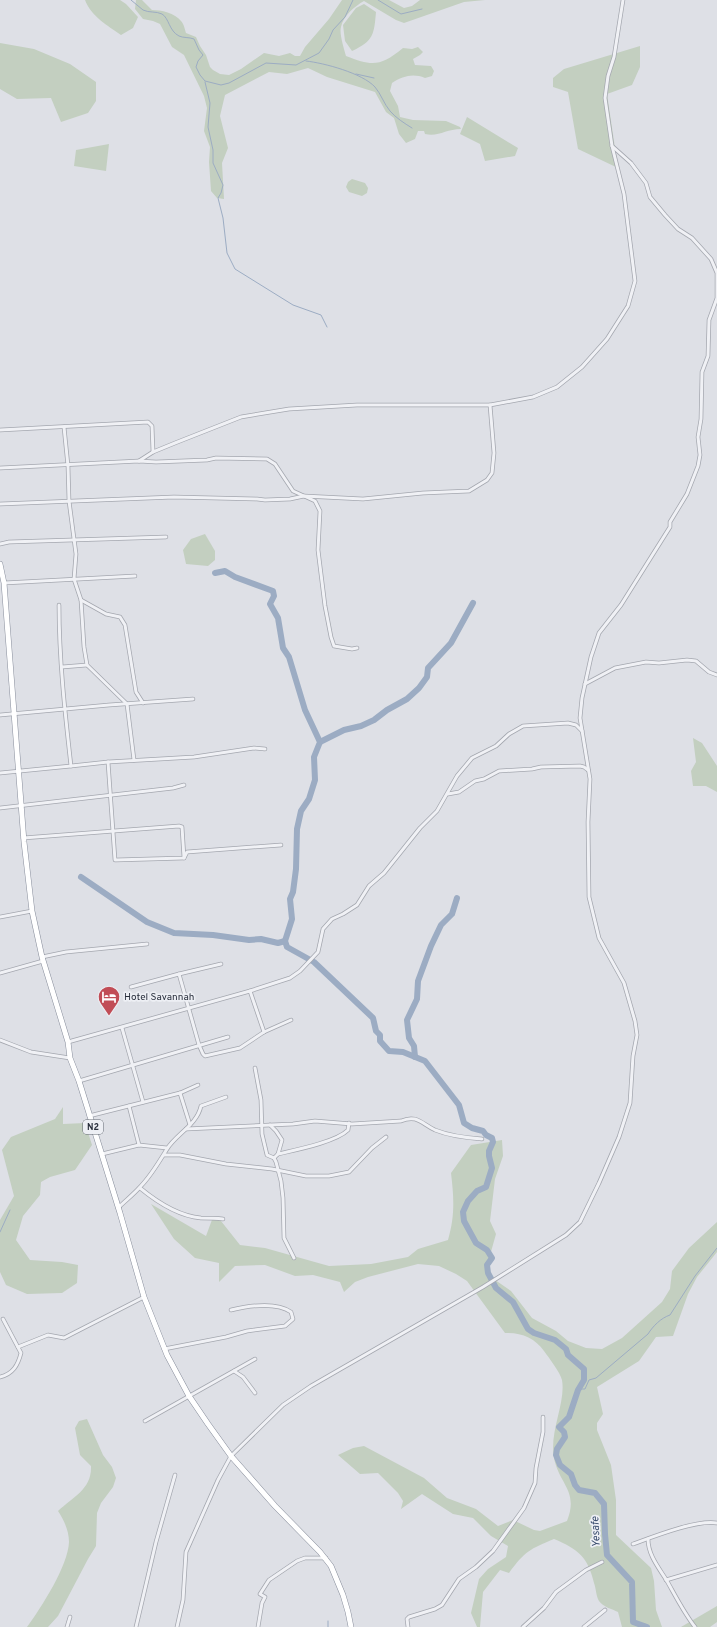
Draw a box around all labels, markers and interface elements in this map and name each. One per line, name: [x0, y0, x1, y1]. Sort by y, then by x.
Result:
hotel icon: Hotel Savannah: [96, 984, 122, 1017]
place label: Hotel Savannah: [124, 991, 194, 1004]
road number: N2: [83, 1120, 103, 1134]
water label: Yesafe: [588, 1516, 604, 1548]

